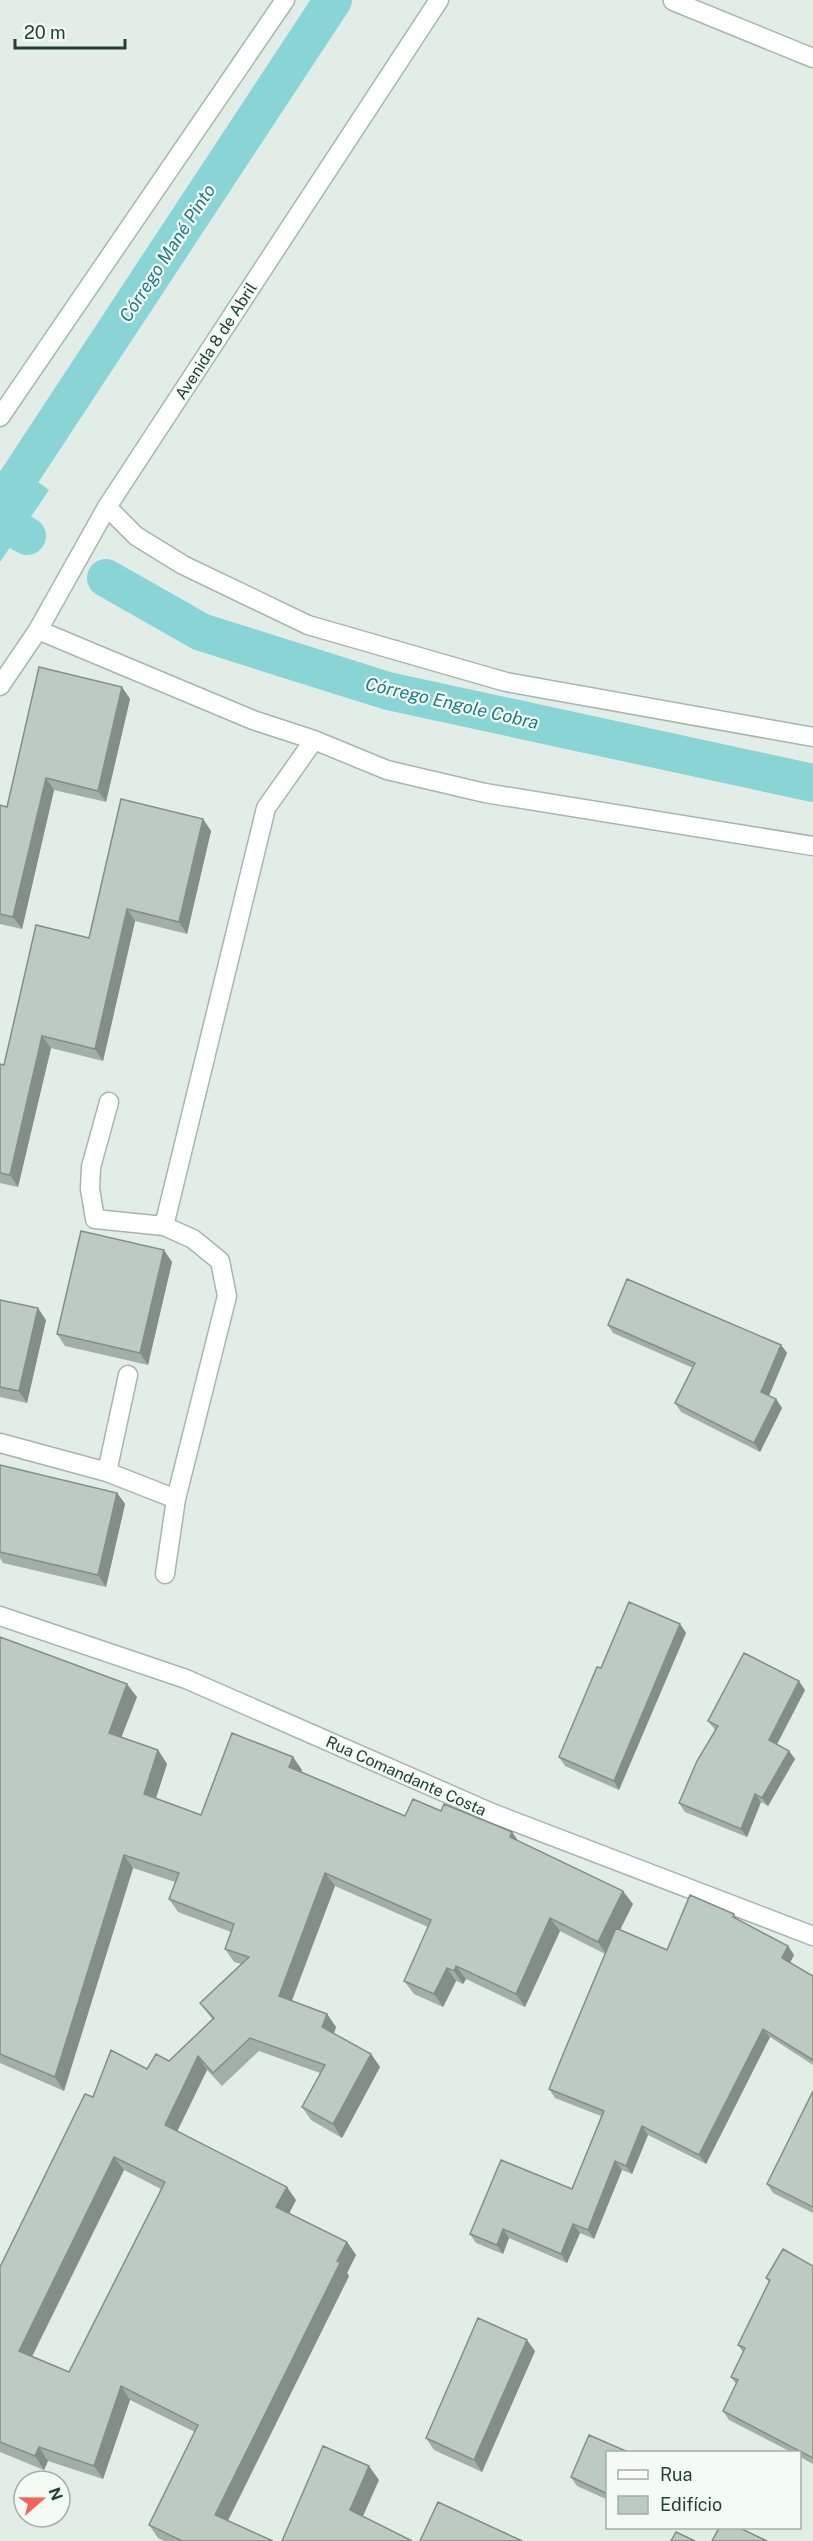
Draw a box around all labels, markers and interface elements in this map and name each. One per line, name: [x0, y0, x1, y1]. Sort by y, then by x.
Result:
scale bar: [15, 12, 124, 50]
text: 20 m: [24, 22, 66, 43]
water label: Córrego Mané Pinto: [115, 180, 219, 326]
street label: Avenida 8 de Abril: [171, 279, 261, 403]
water label: Córrego Engole Cobra: [363, 673, 541, 733]
street label: Rua Comandante Costa: [323, 1732, 489, 1820]
legend: [606, 2451, 801, 2529]
text: Rua: [660, 2464, 692, 2485]
north arrow: [12, 2469, 72, 2529]
text: N: [45, 2485, 67, 2503]
text: Edifício: [660, 2494, 722, 2515]

